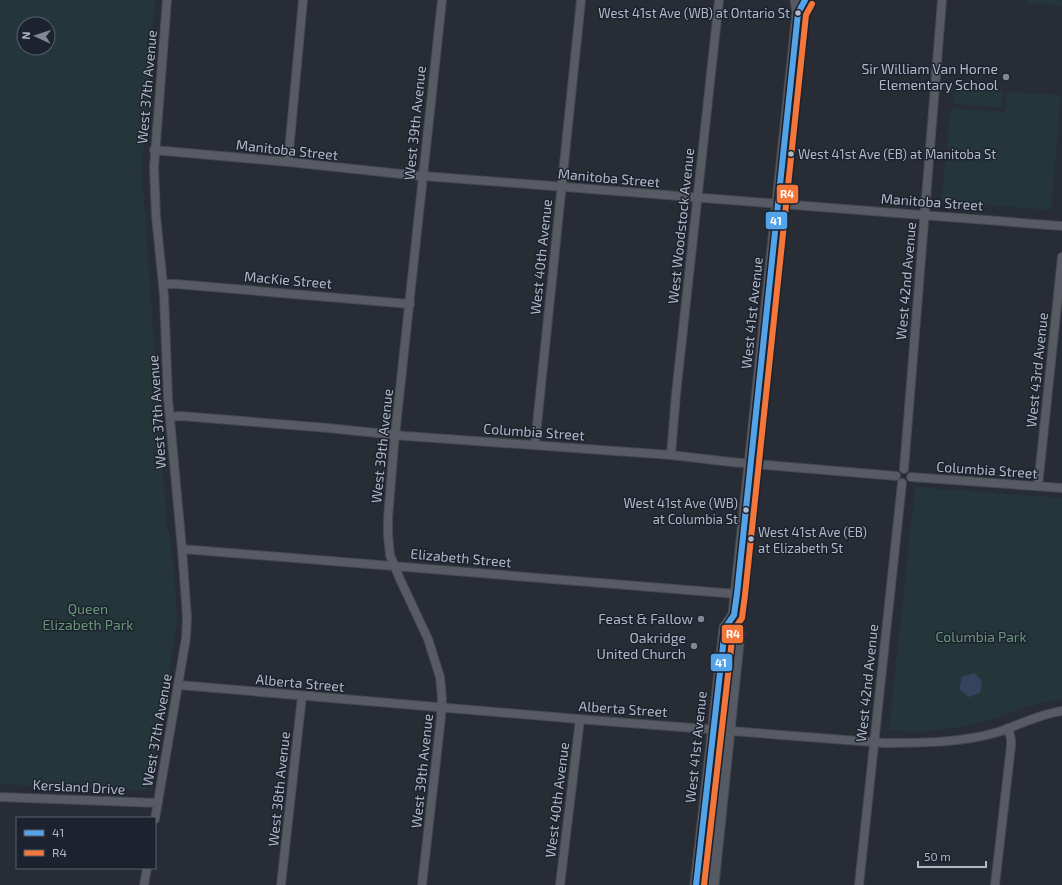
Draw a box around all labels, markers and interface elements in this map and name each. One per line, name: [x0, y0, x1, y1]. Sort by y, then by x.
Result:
place label: West 41st Ave (WB) at Ontario St: [598, 5, 790, 21]
marker: West 41st Ave (WB) at Ontario St: [793, 8, 803, 18]
north arrow: [16, 16, 56, 56]
street label: West 37th Avenue: [133, 29, 160, 145]
text: N: [19, 31, 32, 40]
place label: Sir William Van Horne Elementary School: [862, 60, 999, 93]
street label: West 39th Avenue: [400, 65, 429, 181]
marker: Sir William Van Horne Elementary School: [1001, 72, 1011, 82]
street label: Manitoba Street: [235, 136, 339, 163]
place label: West 41st Ave (EB) at Manitoba St: [798, 146, 996, 162]
street label: West Woodstock Avenue: [664, 147, 697, 305]
marker: West 41st Ave (EB) at Manitoba St: [786, 149, 796, 159]
street label: Manitoba Street: [557, 165, 661, 190]
line badge: R4: [776, 184, 799, 204]
text: R4: [780, 187, 794, 200]
street label: Manitoba Street: [880, 189, 984, 214]
street label: West 40th Avenue: [526, 198, 555, 316]
line badge: 41: [765, 211, 788, 230]
text: 41: [770, 214, 782, 227]
street label: West 42nd Avenue: [892, 221, 919, 341]
street label: West 41st Avenue: [737, 256, 766, 370]
street label: MacKie Street: [243, 267, 333, 292]
street label: West 43rd Avenue: [1022, 312, 1051, 428]
street label: West 37th Avenue: [144, 354, 169, 470]
street label: West 39th Avenue: [367, 388, 396, 504]
street label: Columbia Street: [483, 419, 585, 444]
street label: Columbia Street: [936, 457, 1038, 482]
place label: West 41st Ave (WB) at Columbia St: [623, 495, 738, 527]
marker: West 41st Ave (WB) at Columbia St: [741, 505, 751, 515]
place label: West 41st Ave (EB) at Elizabeth St: [758, 524, 867, 556]
marker: West 41st Ave (EB) at Elizabeth St: [746, 534, 756, 544]
street label: Elizabeth Street: [410, 545, 512, 570]
park label: Queen Elizabeth Park: [42, 600, 134, 633]
place label: Feast & Fallow: [598, 610, 693, 627]
marker: Feast & Fallow: [696, 614, 706, 624]
street label: West 42nd Avenue: [852, 623, 881, 743]
line badge: R4: [721, 624, 744, 644]
text: R4: [726, 627, 740, 640]
park label: Columbia Park: [935, 628, 1027, 645]
place label: Oakridge United Church: [597, 629, 686, 662]
marker: Oakridge United Church: [689, 641, 699, 651]
line badge: 41: [710, 653, 733, 672]
text: 41: [715, 656, 727, 669]
street label: Alberta Street: [255, 670, 345, 695]
street label: West 37th Avenue: [138, 672, 175, 788]
street label: West 41st Avenue: [681, 690, 710, 804]
street label: Alberta Street: [578, 697, 668, 720]
street label: West 39th Avenue: [407, 713, 436, 829]
street label: West 38th Avenue: [264, 731, 293, 847]
street label: West 40th Avenue: [541, 741, 572, 859]
street label: Kersland Drive: [32, 776, 126, 797]
legend: [16, 817, 156, 869]
text: 41: [52, 825, 64, 839]
scale bar: [918, 843, 986, 869]
text: R4: [52, 845, 67, 859]
text: 50 m: [924, 849, 951, 863]

